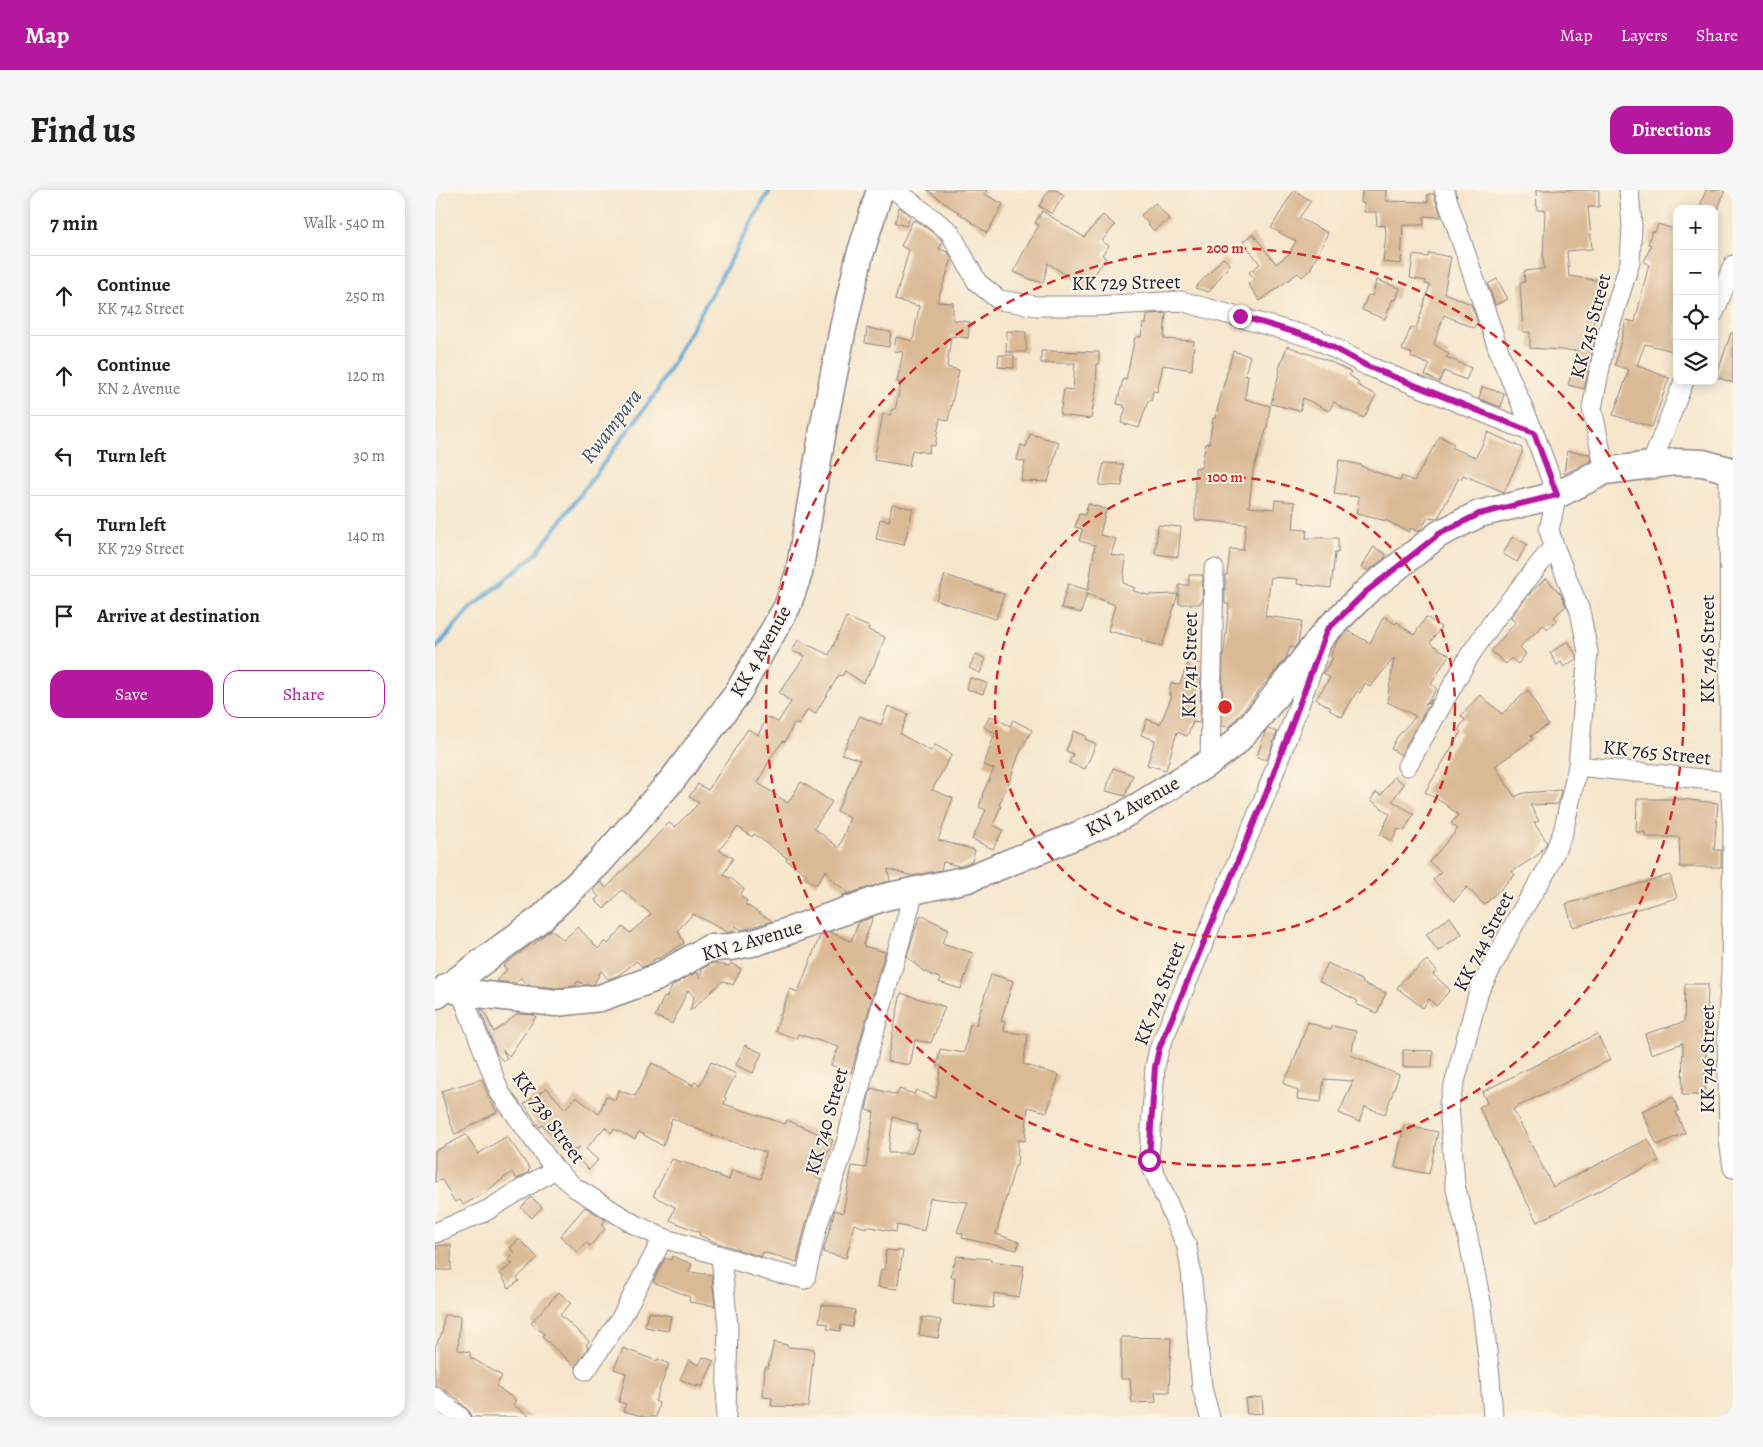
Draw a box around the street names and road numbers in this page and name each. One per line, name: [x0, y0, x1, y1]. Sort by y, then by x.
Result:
street label: KK 729 Street: [1071, 268, 1181, 297]
street label: KK 745 Street: [1563, 270, 1618, 382]
street label: KK 746 Street: [1694, 594, 1721, 703]
street label: KK 4 Avenue: [723, 600, 798, 702]
street label: KK 741 Street: [1175, 611, 1204, 719]
street label: KK 765 Street: [1602, 733, 1713, 772]
street label: KN 2 Avenue: [1080, 769, 1184, 843]
street label: KK 744 Street: [1447, 886, 1520, 996]
street label: KN 2 Avenue: [698, 913, 806, 968]
street label: KK 742 Street: [1127, 937, 1192, 1049]
street label: KK 746 Street: [1694, 1004, 1721, 1113]
street label: KK 740 Street: [798, 1064, 855, 1178]
street label: KK 738 Street: [506, 1065, 592, 1169]

